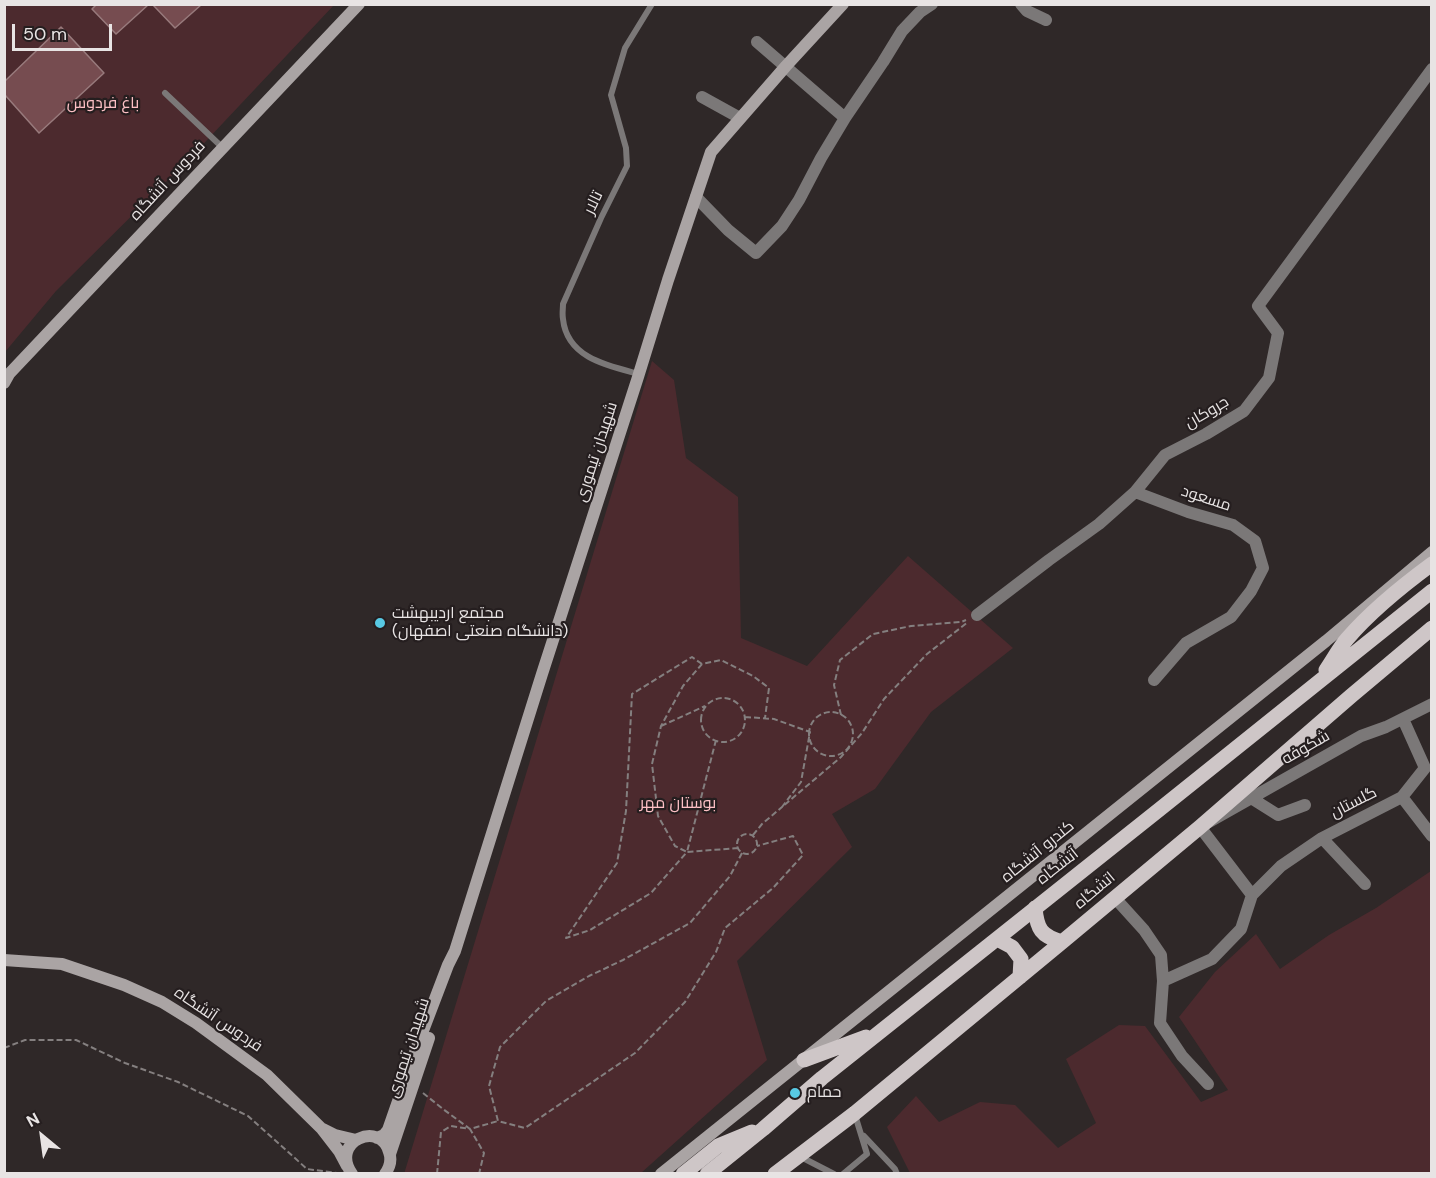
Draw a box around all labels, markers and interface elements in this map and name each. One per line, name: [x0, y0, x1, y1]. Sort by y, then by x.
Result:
scale bar: [15, 12, 116, 50]
text: 50 m: [23, 22, 67, 46]
park label: باغ فردوس: [67, 94, 139, 114]
street label: فردوس آتشگاه: [126, 137, 210, 225]
street label: تالار: [580, 188, 608, 218]
street label: جروکان: [1182, 393, 1232, 433]
street label: شهیدان تیموری: [572, 400, 622, 504]
street label: مسعود: [1179, 482, 1233, 516]
place label: مجتمع اردیبهشت (دانشگاه صنعتی اصفهان): [392, 604, 568, 642]
marker: مجتمع اردیبهشت (دانشگاه صنعتی اصفهان): [373, 616, 387, 630]
street label: شکوفه: [1279, 727, 1333, 769]
street label: گلستان: [1328, 783, 1380, 823]
park label: بوستان مهر: [640, 794, 716, 814]
street label: کندرو آتشگاه: [998, 817, 1078, 887]
street label: آتشگاه: [1033, 845, 1083, 889]
street label: اتشگاه: [1071, 868, 1119, 914]
street label: فردوس آتشگاه: [170, 983, 266, 1057]
street label: شهیدان تیموری: [384, 996, 434, 1100]
place label: حمام: [807, 1083, 841, 1103]
marker: حمام: [788, 1086, 802, 1100]
north arrow: [12, 1106, 72, 1166]
text: N: [23, 1108, 43, 1132]

